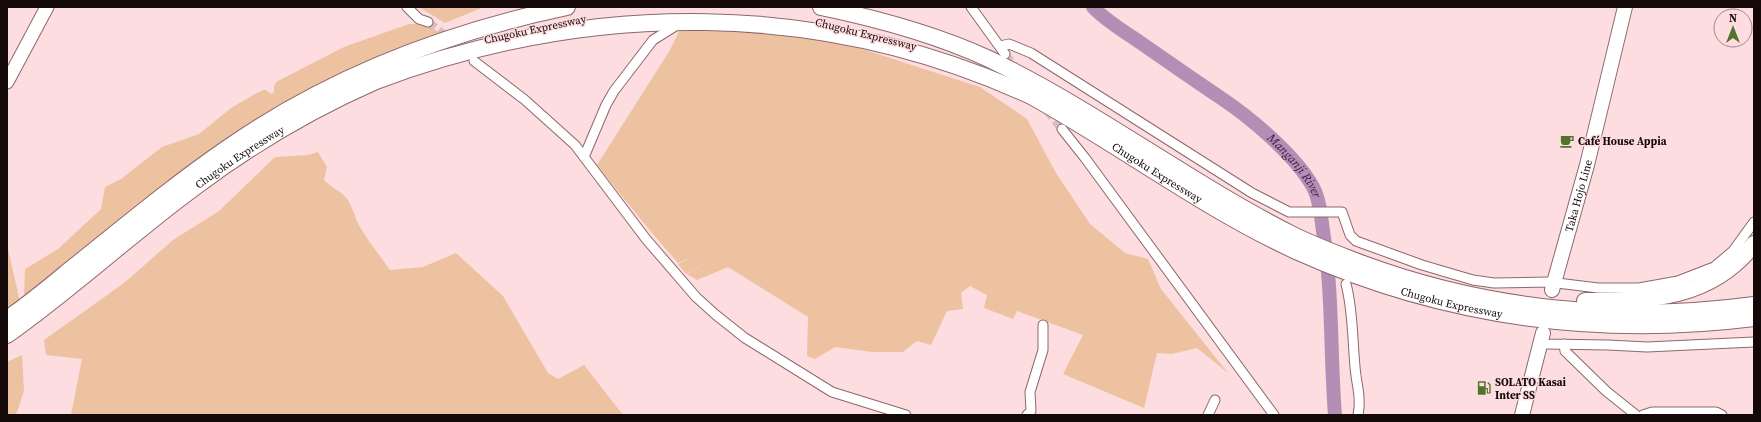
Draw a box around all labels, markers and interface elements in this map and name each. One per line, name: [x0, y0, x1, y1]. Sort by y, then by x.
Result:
north arrow: [1713, 8, 1753, 48]
street label: Chugoku Expressway: [483, 11, 588, 48]
text: N: [1729, 11, 1737, 26]
street label: Chugoku Expressway: [814, 15, 918, 54]
street label: Chugoku Expressway: [192, 122, 287, 192]
water label: Manganji River: [1263, 129, 1325, 201]
cafe icon: Café House Appia: [1559, 133, 1575, 149]
place label: Café House Appia: [1578, 134, 1667, 149]
street label: Chugoku Expressway: [1109, 139, 1205, 207]
street label: Taka Hojo Line: [1562, 158, 1596, 234]
street label: Chugoku Expressway: [1399, 284, 1504, 322]
place label: SOLATO Kasai Inter SS: [1495, 375, 1567, 403]
fuel station icon: SOLATO Kasai Inter SS: [1476, 380, 1492, 396]

